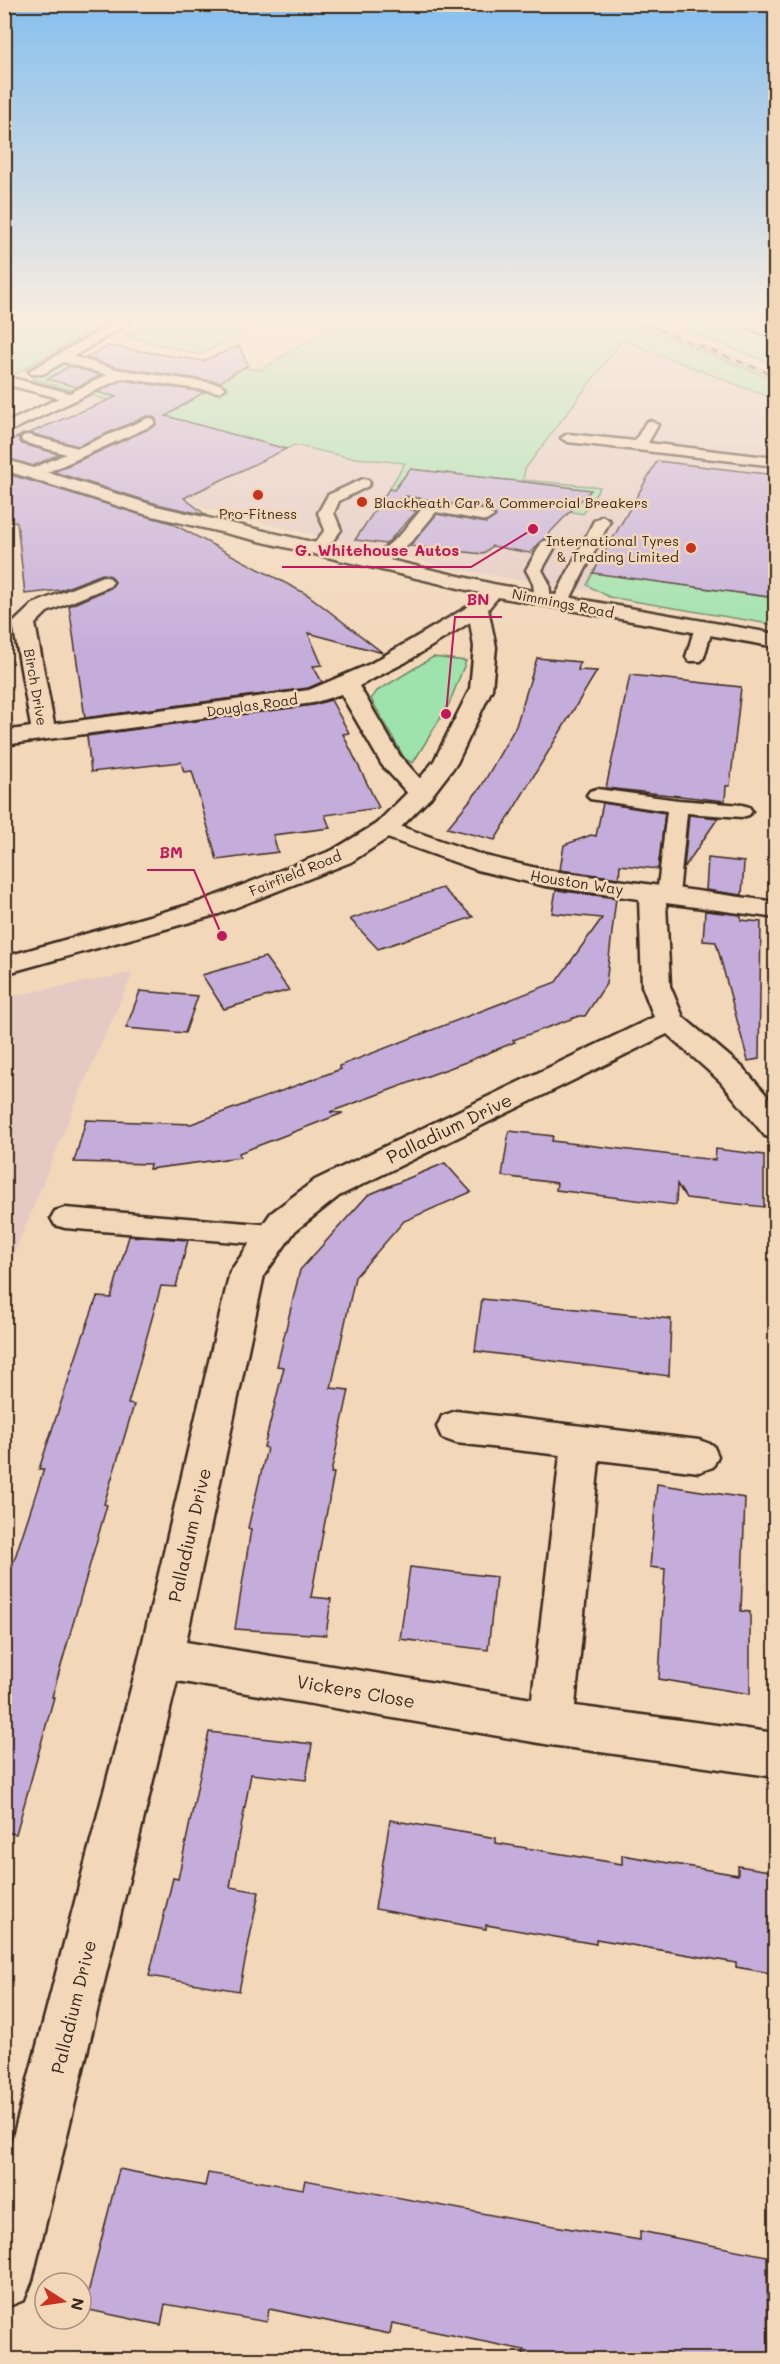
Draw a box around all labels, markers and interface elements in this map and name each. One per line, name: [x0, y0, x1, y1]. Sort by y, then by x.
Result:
marker: Pro-Fitness: [251, 488, 265, 502]
place label: Blackheath Car & Commercial Breakers: [374, 493, 648, 512]
marker: Blackheath Car & Commercial Breakers: [355, 495, 369, 509]
place label: Pro-Fitness: [219, 504, 297, 523]
place label: International Tyres & Trading Limited: [546, 531, 679, 566]
callout: G. Whitehouse Autos: [282, 533, 471, 567]
text: G. Whitehouse Autos: [295, 539, 459, 560]
marker: International Tyres & Trading Limited: [684, 541, 698, 555]
callout: BN: [455, 583, 502, 617]
street label: Nimmings Road: [511, 584, 616, 622]
text: BN: [467, 588, 489, 609]
street label: Birch Drive: [20, 647, 52, 727]
street label: Douglas Road: [205, 689, 299, 721]
callout: BM: [147, 836, 194, 870]
text: BM: [159, 841, 183, 862]
street label: Fairfield Road: [246, 846, 344, 900]
street label: Houston Way: [529, 865, 625, 899]
street label: Palladium Drive: [382, 1087, 516, 1169]
street label: Palladium Drive: [162, 1466, 216, 1604]
street label: Vickers Close: [295, 1669, 417, 1713]
street label: Palladium Drive: [45, 1938, 101, 2076]
north arrow: [33, 2271, 93, 2331]
text: N: [67, 2296, 90, 2312]

